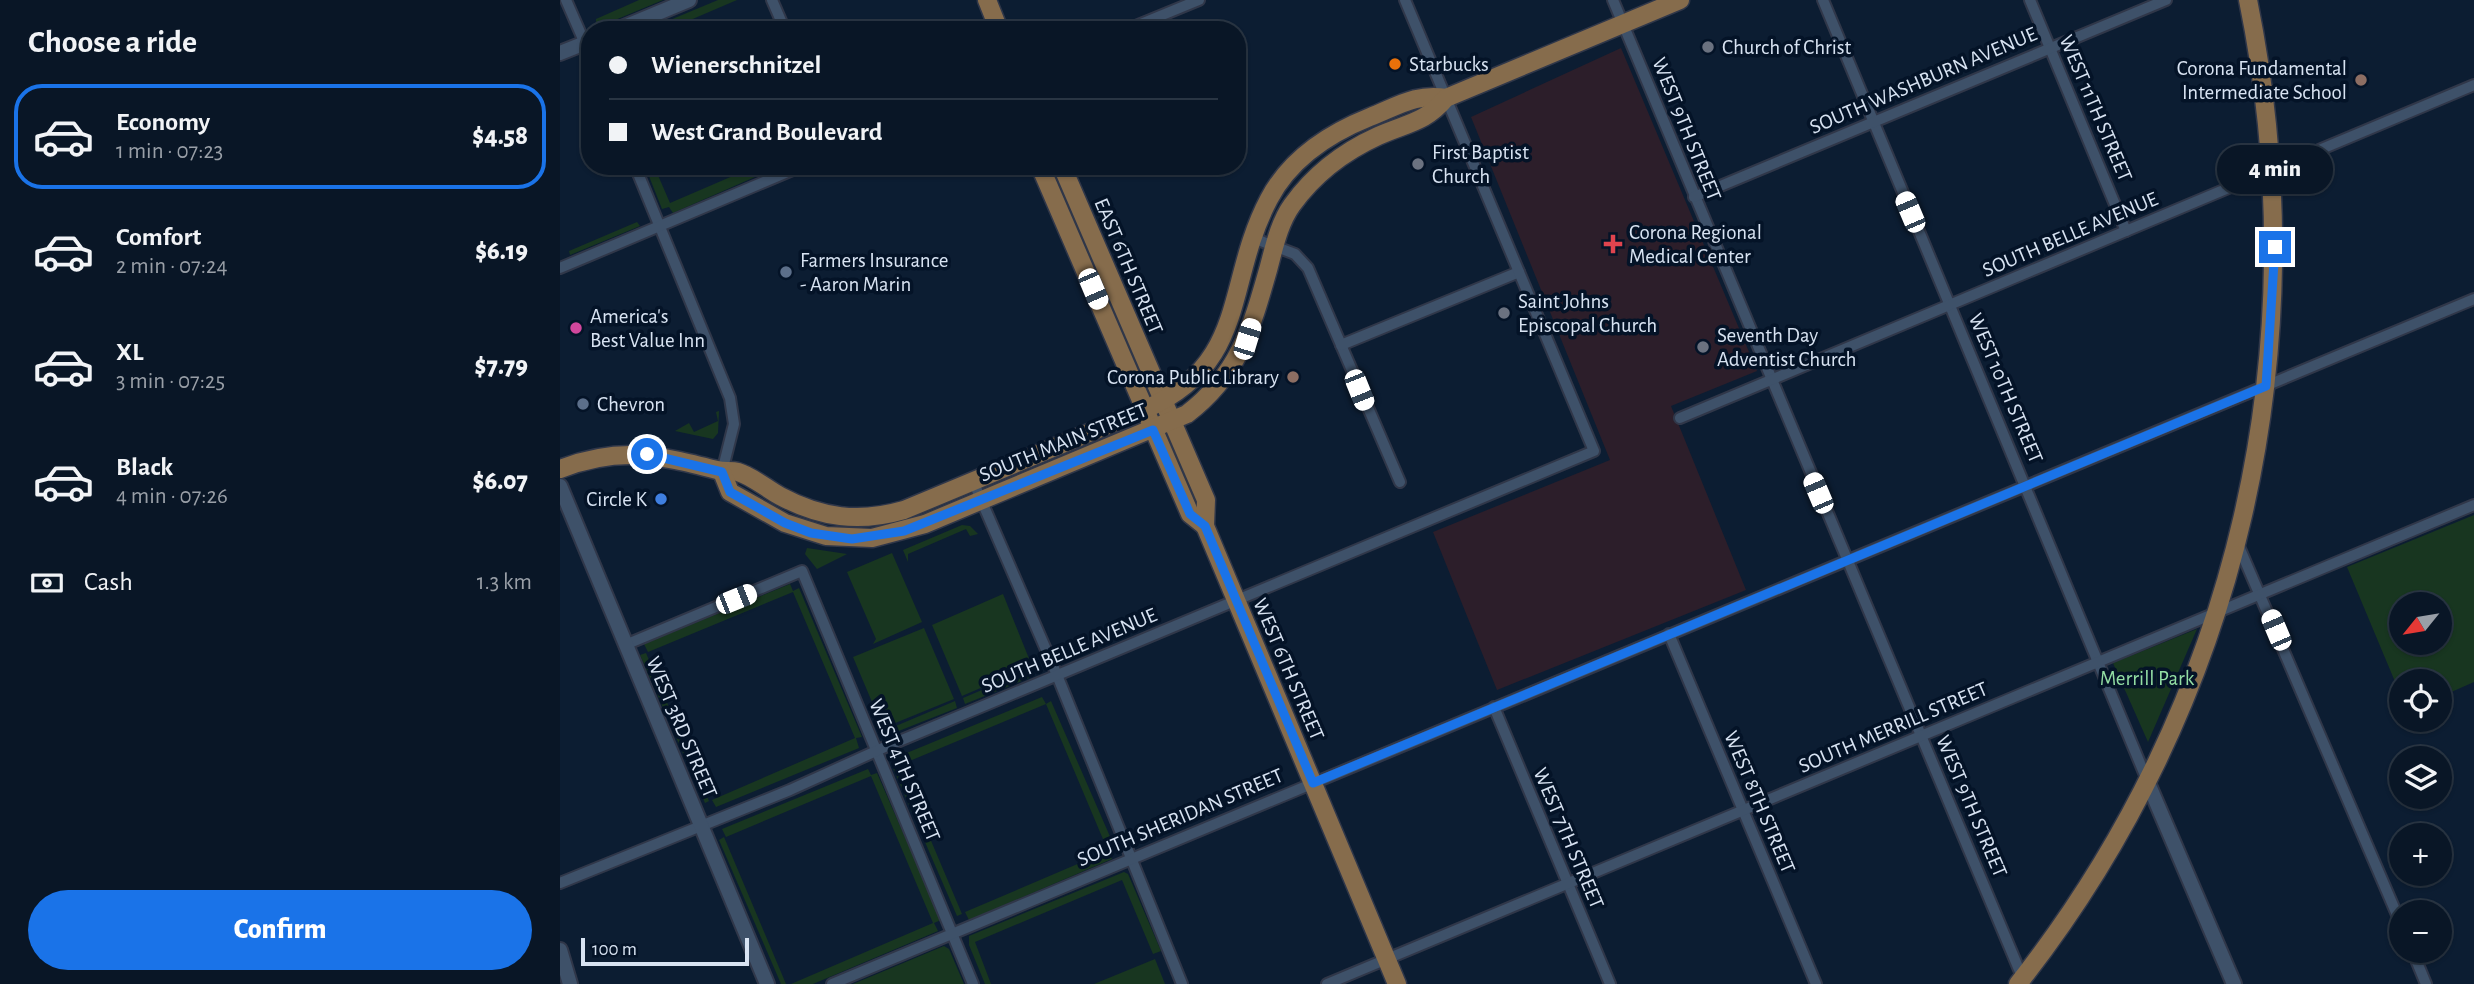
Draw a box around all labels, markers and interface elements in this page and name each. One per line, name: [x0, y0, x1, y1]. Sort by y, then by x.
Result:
street label: SOUTH WASHBURN AVENUE: [1807, 23, 2040, 138]
text: Choose a ride: [28, 26, 197, 58]
street label: WEST 11TH STREET: [2055, 32, 2136, 184]
place label: Church of Christ: [1722, 37, 1852, 58]
marker: Church of Christ: [1700, 39, 1716, 55]
text: Wienerschnitzel: [651, 52, 821, 78]
place label: Starbucks: [1409, 54, 1489, 75]
street label: WEST 9TH STREET: [1648, 55, 1725, 204]
marker: Starbucks: [1387, 56, 1403, 72]
place label: Corona Fundamental Intermediate School: [2177, 58, 2347, 103]
marker: Corona Fundamental Intermediate School: [2353, 72, 2369, 88]
icon: car: [32, 105, 95, 168]
text: Economy: [116, 109, 210, 135]
text: West Grand Boulevard: [651, 119, 882, 145]
text: $4.58: [472, 123, 528, 149]
text: 1 min · 07:23: [116, 140, 223, 163]
place label: First Baptist Church: [1432, 142, 1529, 187]
callout: 4 min: [2217, 146, 2333, 194]
marker: First Baptist Church: [1410, 156, 1426, 172]
text: 4 min: [2249, 158, 2301, 181]
street label: SOUTH BELLE AVENUE: [1979, 188, 2161, 281]
car: [1893, 189, 1928, 235]
street label: EAST 6TH STREET: [1090, 195, 1167, 337]
icon: car: [32, 220, 95, 283]
place label: Corona Regional Medical Center: [1629, 222, 1762, 267]
text: Comfort: [116, 224, 201, 250]
route end: [2259, 231, 2291, 263]
marker: Corona Regional Medical Center: [1603, 234, 1623, 254]
text: $6.19: [475, 238, 528, 264]
place label: Farmers Insurance - Aaron Marin: [800, 250, 948, 295]
text: 2 min · 07:24: [116, 255, 227, 278]
marker: Farmers Insurance - Aaron Marin: [778, 264, 794, 280]
car: [1076, 266, 1111, 312]
place label: Saint Johns Episcopal Church: [1518, 291, 1657, 336]
marker: Saint Johns Episcopal Church: [1496, 305, 1512, 321]
place label: America's Best Value Inn: [590, 306, 705, 351]
street label: WEST 10TH STREET: [1964, 310, 2047, 466]
car: [1231, 316, 1264, 362]
marker: America's Best Value Inn: [568, 320, 584, 336]
place label: Seventh Day Adventist Church: [1717, 325, 1857, 370]
icon: car: [32, 335, 95, 398]
text: XL: [116, 339, 143, 365]
marker: Seventh Day Adventist Church: [1695, 339, 1711, 355]
text: $7.79: [475, 353, 528, 379]
place label: Corona Public Library: [1107, 367, 1279, 388]
car: [1342, 367, 1377, 413]
marker: Corona Public Library: [1285, 369, 1301, 385]
text: 3 min · 07:25: [116, 370, 225, 393]
place label: Chevron: [597, 394, 665, 415]
marker: Chevron: [575, 396, 591, 412]
street label: SOUTH MAIN STREET: [976, 399, 1150, 486]
route start: [631, 438, 663, 470]
icon: car: [32, 450, 95, 513]
text: Black: [116, 454, 173, 480]
text: $6.07: [473, 468, 528, 494]
car: [1801, 470, 1836, 516]
text: 4 min · 07:26: [116, 485, 228, 508]
place label: Circle K: [586, 489, 648, 510]
marker: Circle K: [653, 491, 669, 507]
icon: cash: [28, 564, 66, 602]
text: Cash: [84, 569, 133, 595]
text: 1.3 km: [477, 571, 532, 594]
car: [713, 581, 760, 617]
north arrow: [2389, 592, 2452, 654]
map controls: [2389, 592, 2452, 963]
street label: WEST 6TH STREET: [1249, 595, 1328, 743]
street label: SOUTH BELLE AVENUE: [978, 604, 1160, 697]
car: [2259, 607, 2294, 653]
street label: WEST 3RD STREET: [642, 653, 721, 801]
park label: Merrill Park: [2100, 668, 2195, 689]
button: locate: [2389, 669, 2452, 732]
street label: SOUTH MERRILL STREET: [1796, 678, 1991, 777]
street label: WEST 4TH STREET: [865, 696, 944, 844]
street label: WEST 8TH STREET: [1720, 728, 1799, 876]
street label: WEST 9TH STREET: [1932, 732, 2011, 880]
button: layers: [2389, 746, 2452, 809]
street label: SOUTH SHERIDAN STREET: [1074, 765, 1286, 870]
street label: WEST 7TH STREET: [1529, 765, 1608, 912]
button: +: [2389, 823, 2452, 886]
button: Confirm: [28, 890, 532, 970]
button: −: [2389, 900, 2452, 963]
scale bar: [581, 935, 749, 967]
text: 100 m: [592, 940, 637, 959]

